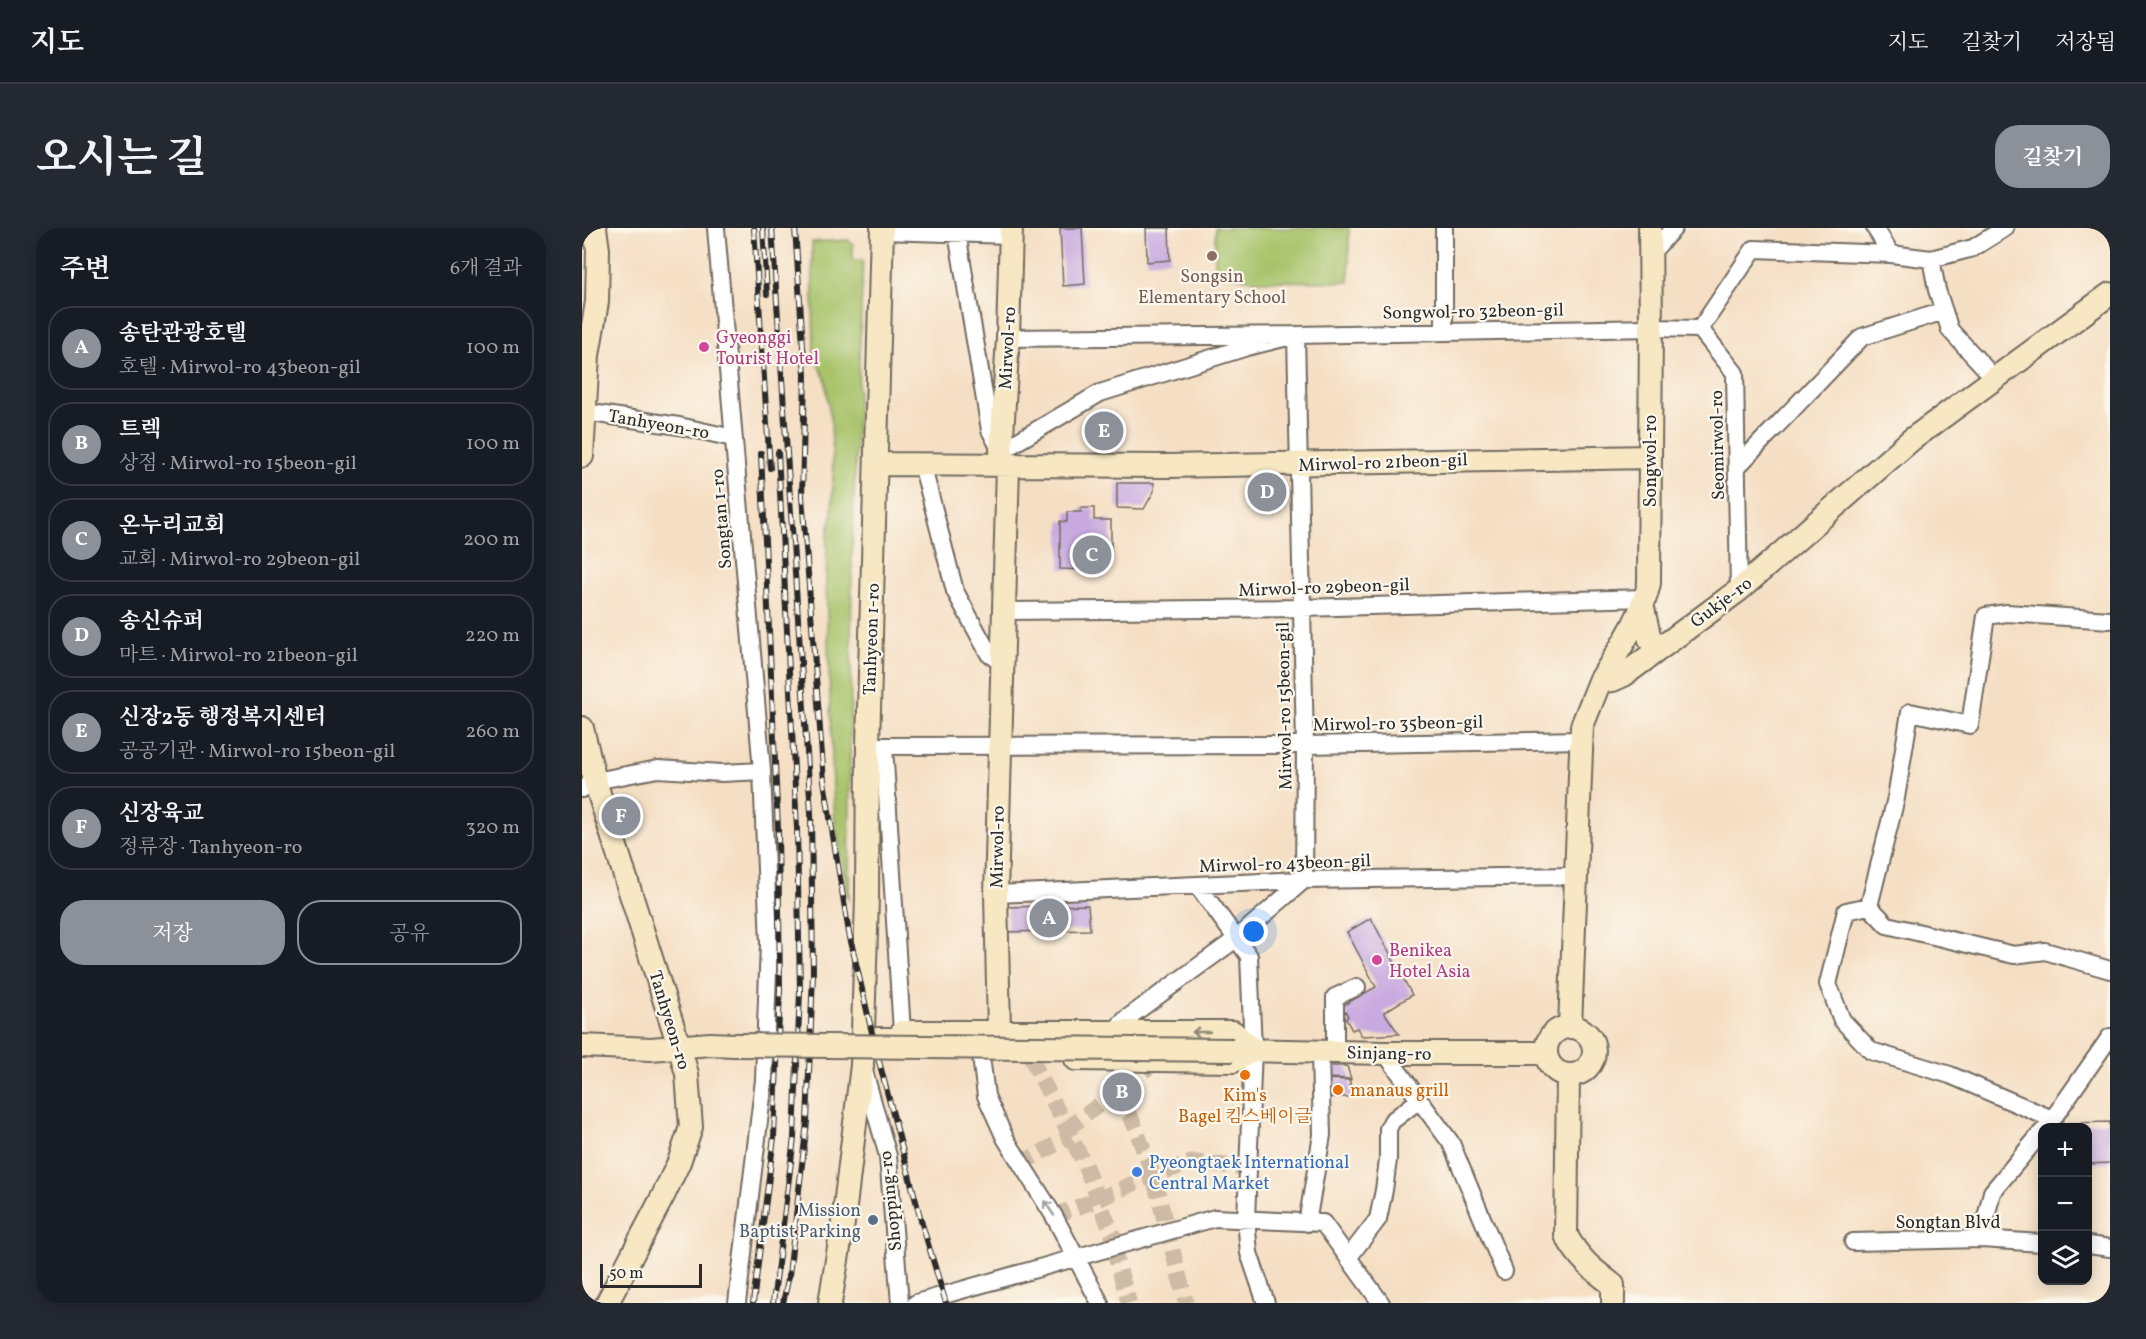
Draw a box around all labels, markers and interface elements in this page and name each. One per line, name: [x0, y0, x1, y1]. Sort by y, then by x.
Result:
text: 지도: [30, 24, 84, 63]
text: 지도: [1888, 29, 1928, 58]
text: 길찾기: [1961, 29, 2022, 58]
text: 저장됨: [2055, 29, 2116, 58]
button: 길찾기: [1995, 125, 2110, 188]
text: 오시는 길: [36, 131, 207, 190]
marker: Songsin Elementary School: [1205, 249, 1219, 263]
text: 주변: [60, 252, 110, 288]
text: 6개 결과: [450, 255, 522, 283]
place label: Songsin Elementary School: [1138, 265, 1286, 311]
street label: Songwol-ro 32beon-gil: [1382, 298, 1564, 327]
street label: Mirwol-ro: [994, 306, 1023, 390]
text: 송탄관광호텔: [119, 319, 247, 350]
place label: Gyeonggi Tourist Hotel: [716, 326, 819, 372]
text: A: [74, 334, 89, 362]
text: 100 m: [466, 334, 520, 362]
marker: Gyeonggi Tourist Hotel: [697, 340, 711, 354]
text: 호텔 · Mirwol-ro 43beon-gil: [119, 354, 361, 382]
street label: Seomirwol-ro: [1705, 390, 1732, 500]
street label: Tanhyeon-ro: [606, 404, 711, 447]
pin: E: [1084, 408, 1124, 454]
text: 트렉: [119, 415, 162, 446]
street label: Songwol-ro: [1639, 415, 1664, 507]
text: B: [75, 430, 88, 458]
text: 100 m: [466, 430, 520, 458]
street label: Mirwol-ro 21beon-gil: [1298, 448, 1468, 479]
text: 상점 · Mirwol-ro 15beon-gil: [119, 450, 357, 478]
street label: Songtan 1-ro: [706, 468, 739, 570]
pin: D: [1248, 470, 1286, 514]
text: 온누리교회: [119, 511, 225, 542]
text: C: [75, 526, 88, 554]
text: 200 m: [463, 526, 520, 554]
pin: C: [1072, 532, 1112, 578]
text: 교회 · Mirwol-ro 29beon-gil: [119, 546, 360, 574]
street label: Gukje-ro: [1686, 572, 1758, 635]
street label: Mirwol-ro 29beon-gil: [1238, 573, 1410, 604]
street label: Tanhyeon 1-ro: [858, 583, 887, 696]
text: 송신슈퍼: [119, 607, 204, 638]
text: D: [74, 622, 89, 650]
text: 220 m: [465, 622, 520, 650]
street label: Mirwol-ro 15beon-gil: [1272, 622, 1299, 790]
text: 마트 · Mirwol-ro 21beon-gil: [119, 642, 358, 670]
text: 신장2동 행정복지센터: [119, 703, 326, 734]
street label: Mirwol-ro 35beon-gil: [1313, 711, 1484, 738]
text: E: [75, 718, 88, 746]
text: 260 m: [465, 718, 520, 746]
text: 공공기관 · Mirwol-ro 15beon-gil: [119, 738, 395, 766]
pin: F: [602, 794, 640, 838]
text: 신장육교: [119, 799, 204, 830]
street label: Mirwol-ro: [985, 805, 1012, 889]
text: F: [76, 814, 87, 842]
text: 320 m: [465, 814, 520, 842]
text: 정류장 · Tanhyeon-ro: [119, 834, 302, 862]
street label: Mirwol-ro 43beon-gil: [1199, 849, 1371, 880]
pin: A: [1030, 896, 1068, 940]
button: 저장: [60, 900, 285, 965]
button: 공유: [297, 900, 522, 965]
your location: [1239, 917, 1268, 946]
place label: Benikea Hotel Asia: [1389, 939, 1471, 985]
marker: Benikea Hotel Asia: [1370, 953, 1384, 967]
street label: Tanhyeon-ro: [642, 968, 695, 1073]
one-way arrow: [1192, 1026, 1212, 1038]
street label: Sinjang-ro: [1346, 1041, 1432, 1068]
marker: Kim's Bagel 킴스베이글: [1238, 1068, 1252, 1082]
pin: B: [1102, 1070, 1142, 1114]
place label: manaus grill: [1350, 1079, 1449, 1104]
marker: manaus grill: [1331, 1083, 1345, 1097]
place label: Kim's Bagel 킴스베이글: [1178, 1084, 1313, 1130]
map controls: [2038, 1123, 2092, 1285]
button: +: [2038, 1123, 2092, 1177]
street label: Shopping-ro: [874, 1149, 909, 1252]
place label: Pyeongtaek International Central Market: [1149, 1151, 1349, 1197]
marker: Pyeongtaek International Central Market: [1130, 1165, 1144, 1179]
button: −: [2038, 1177, 2092, 1231]
place label: Mission Baptist Parking: [739, 1199, 861, 1245]
one-way arrow: [1043, 1200, 1055, 1217]
street label: Songtan Blvd: [1895, 1211, 2001, 1236]
marker: Mission Baptist Parking: [866, 1213, 880, 1227]
button: layers: [2038, 1231, 2092, 1285]
scale bar: [600, 1261, 702, 1288]
text: 50 m: [609, 1263, 643, 1285]

